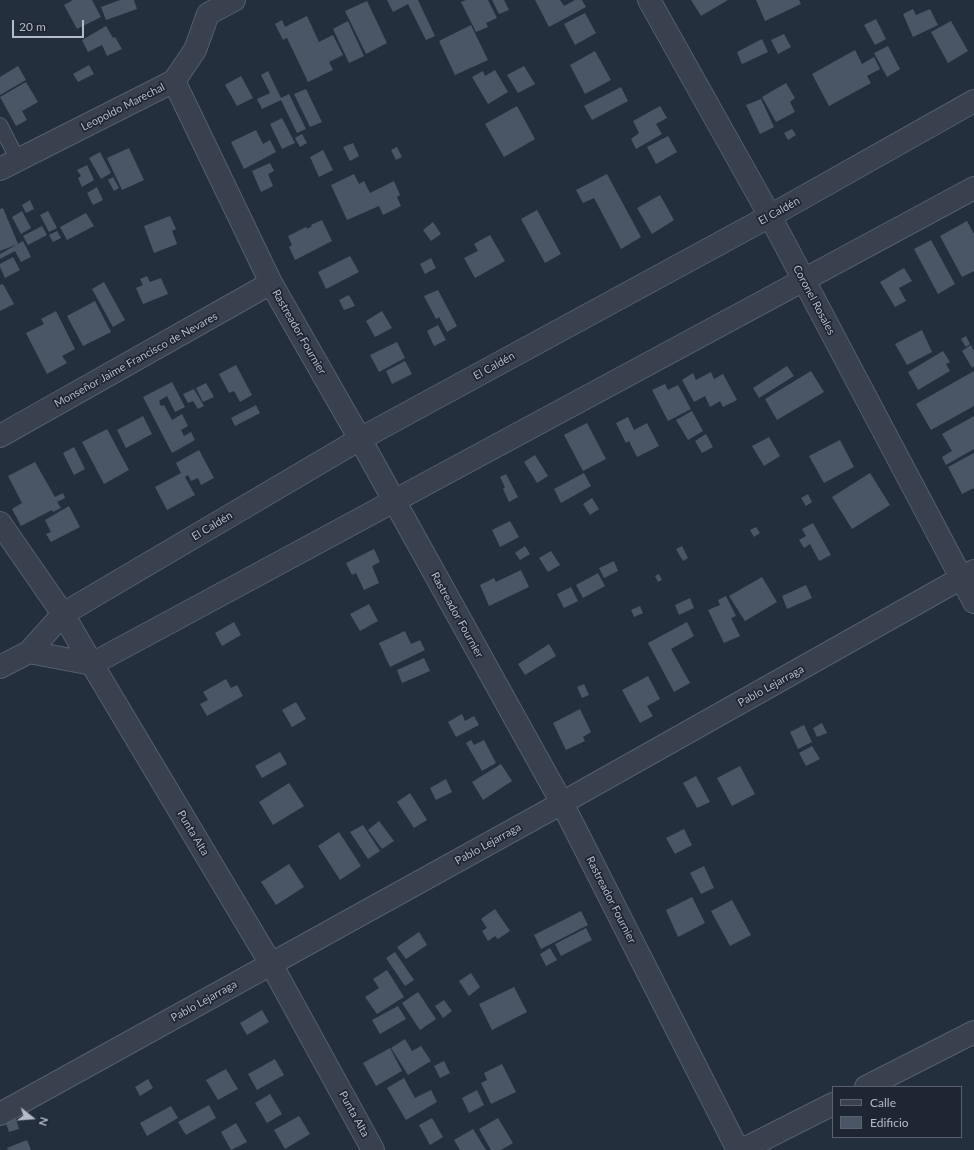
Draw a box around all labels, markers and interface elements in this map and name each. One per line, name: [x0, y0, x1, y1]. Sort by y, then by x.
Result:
scale bar: [14, 12, 86, 38]
text: 20 m: [19, 19, 46, 34]
street label: Leopoldo Marechal: [79, 80, 167, 134]
street label: El Caldén: [756, 194, 802, 228]
street label: Coronel Rosales: [790, 263, 838, 337]
street label: Rastreador Fournier: [269, 287, 329, 377]
street label: Monseñor Jaime Francisco de Nevares: [52, 309, 220, 411]
street label: El Caldén: [471, 349, 517, 383]
street label: El Caldén: [189, 509, 235, 543]
street label: Rastreador Fournier: [428, 570, 486, 660]
street label: Pablo Lejarraga: [736, 662, 806, 710]
street label: Punta Alta: [174, 808, 212, 858]
street label: Pablo Lejarraga: [453, 820, 523, 868]
street label: Rastreador Fournier: [583, 854, 639, 946]
street label: Pablo Lejarraga: [169, 977, 239, 1025]
legend: [832, 1086, 962, 1138]
street label: Punta Alta: [336, 1089, 372, 1139]
text: Calle: [870, 1095, 896, 1110]
north arrow: [12, 1098, 52, 1138]
text: Edificio: [870, 1115, 909, 1130]
text: N: [36, 1116, 51, 1128]

